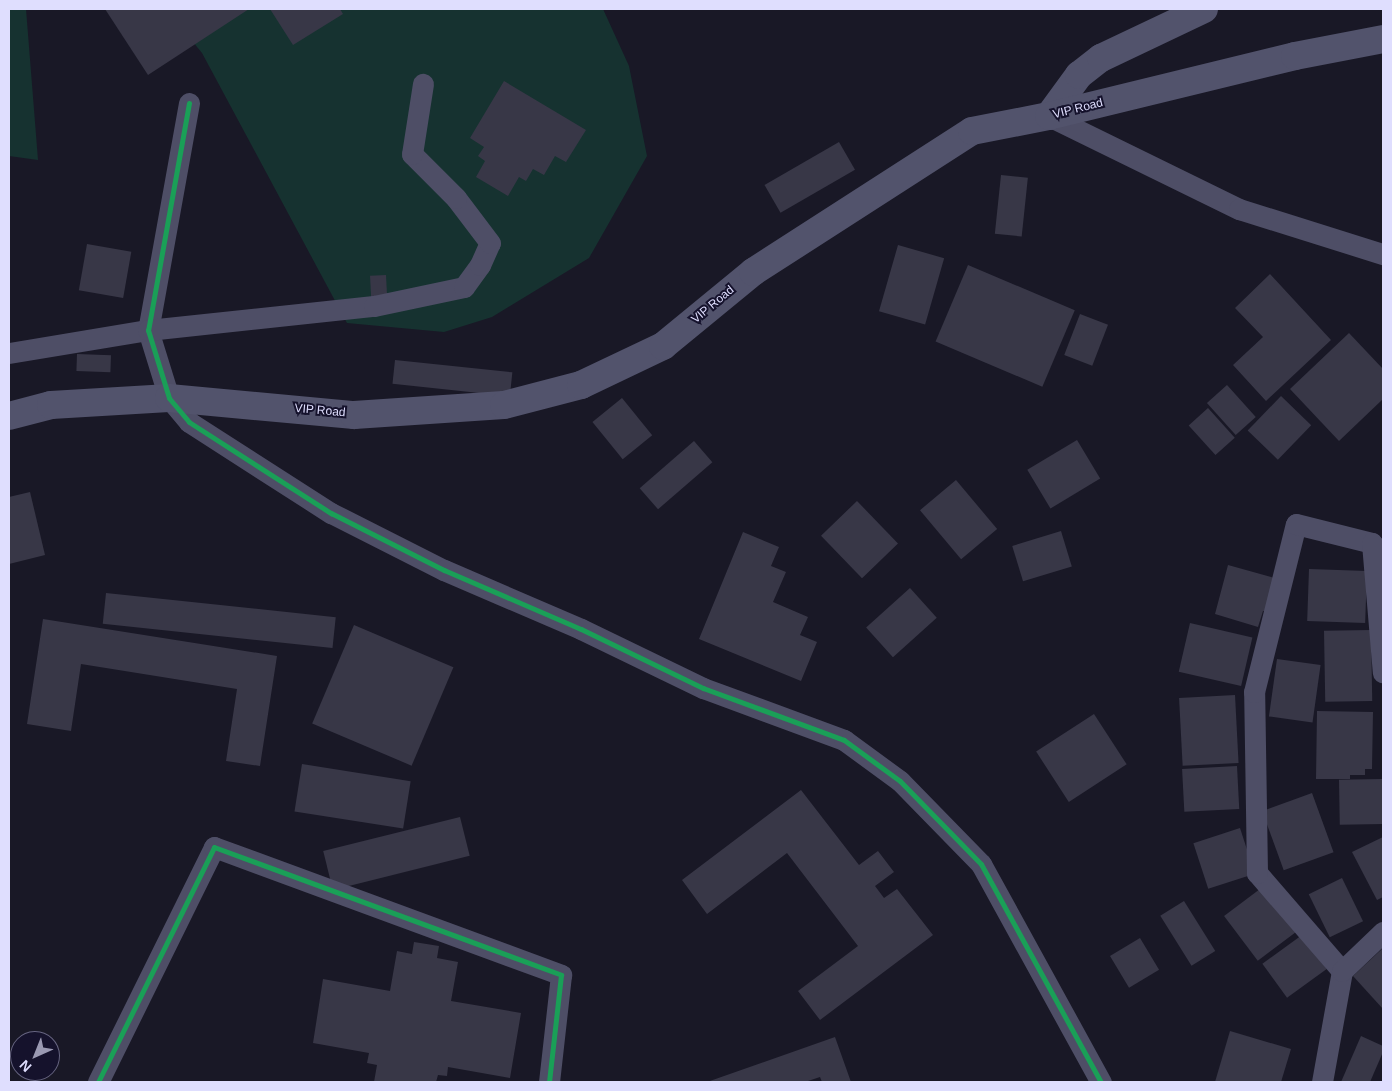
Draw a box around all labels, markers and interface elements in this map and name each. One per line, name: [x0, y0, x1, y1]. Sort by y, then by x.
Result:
street label: VIP Road: [1051, 96, 1105, 122]
street label: VIP Road: [689, 283, 737, 327]
street label: VIP Road: [294, 402, 346, 420]
north arrow: [10, 1031, 60, 1081]
text: N: [16, 1057, 34, 1075]

